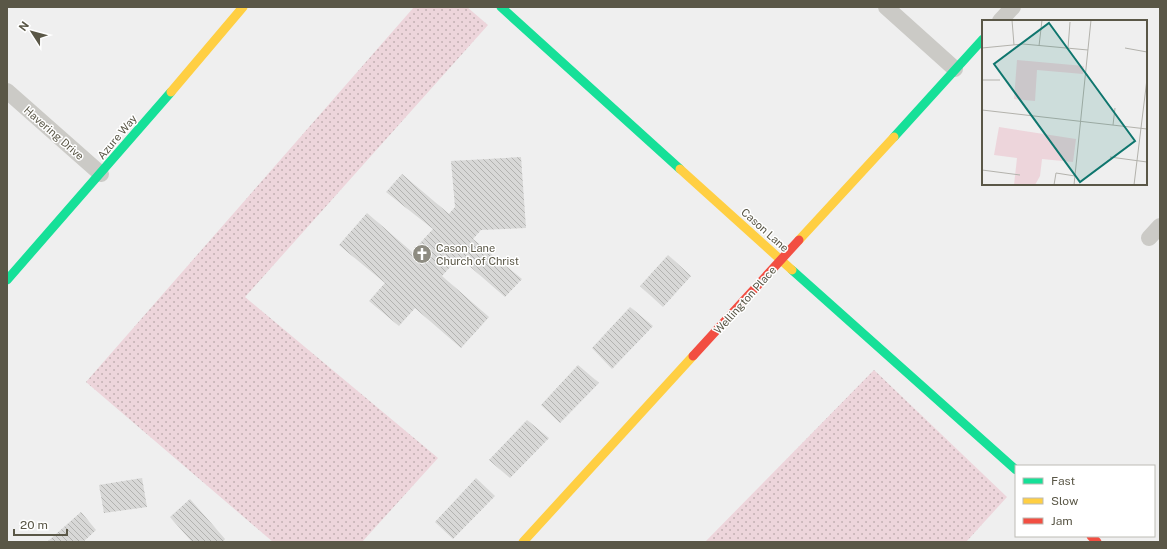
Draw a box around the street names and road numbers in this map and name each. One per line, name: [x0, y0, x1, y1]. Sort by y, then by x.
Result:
street label: Havering Drive: [22, 104, 86, 162]
street label: Azure Way: [95, 112, 139, 162]
street label: Cason Lane: [739, 206, 791, 254]
street label: Wellington Place: [712, 264, 778, 336]

